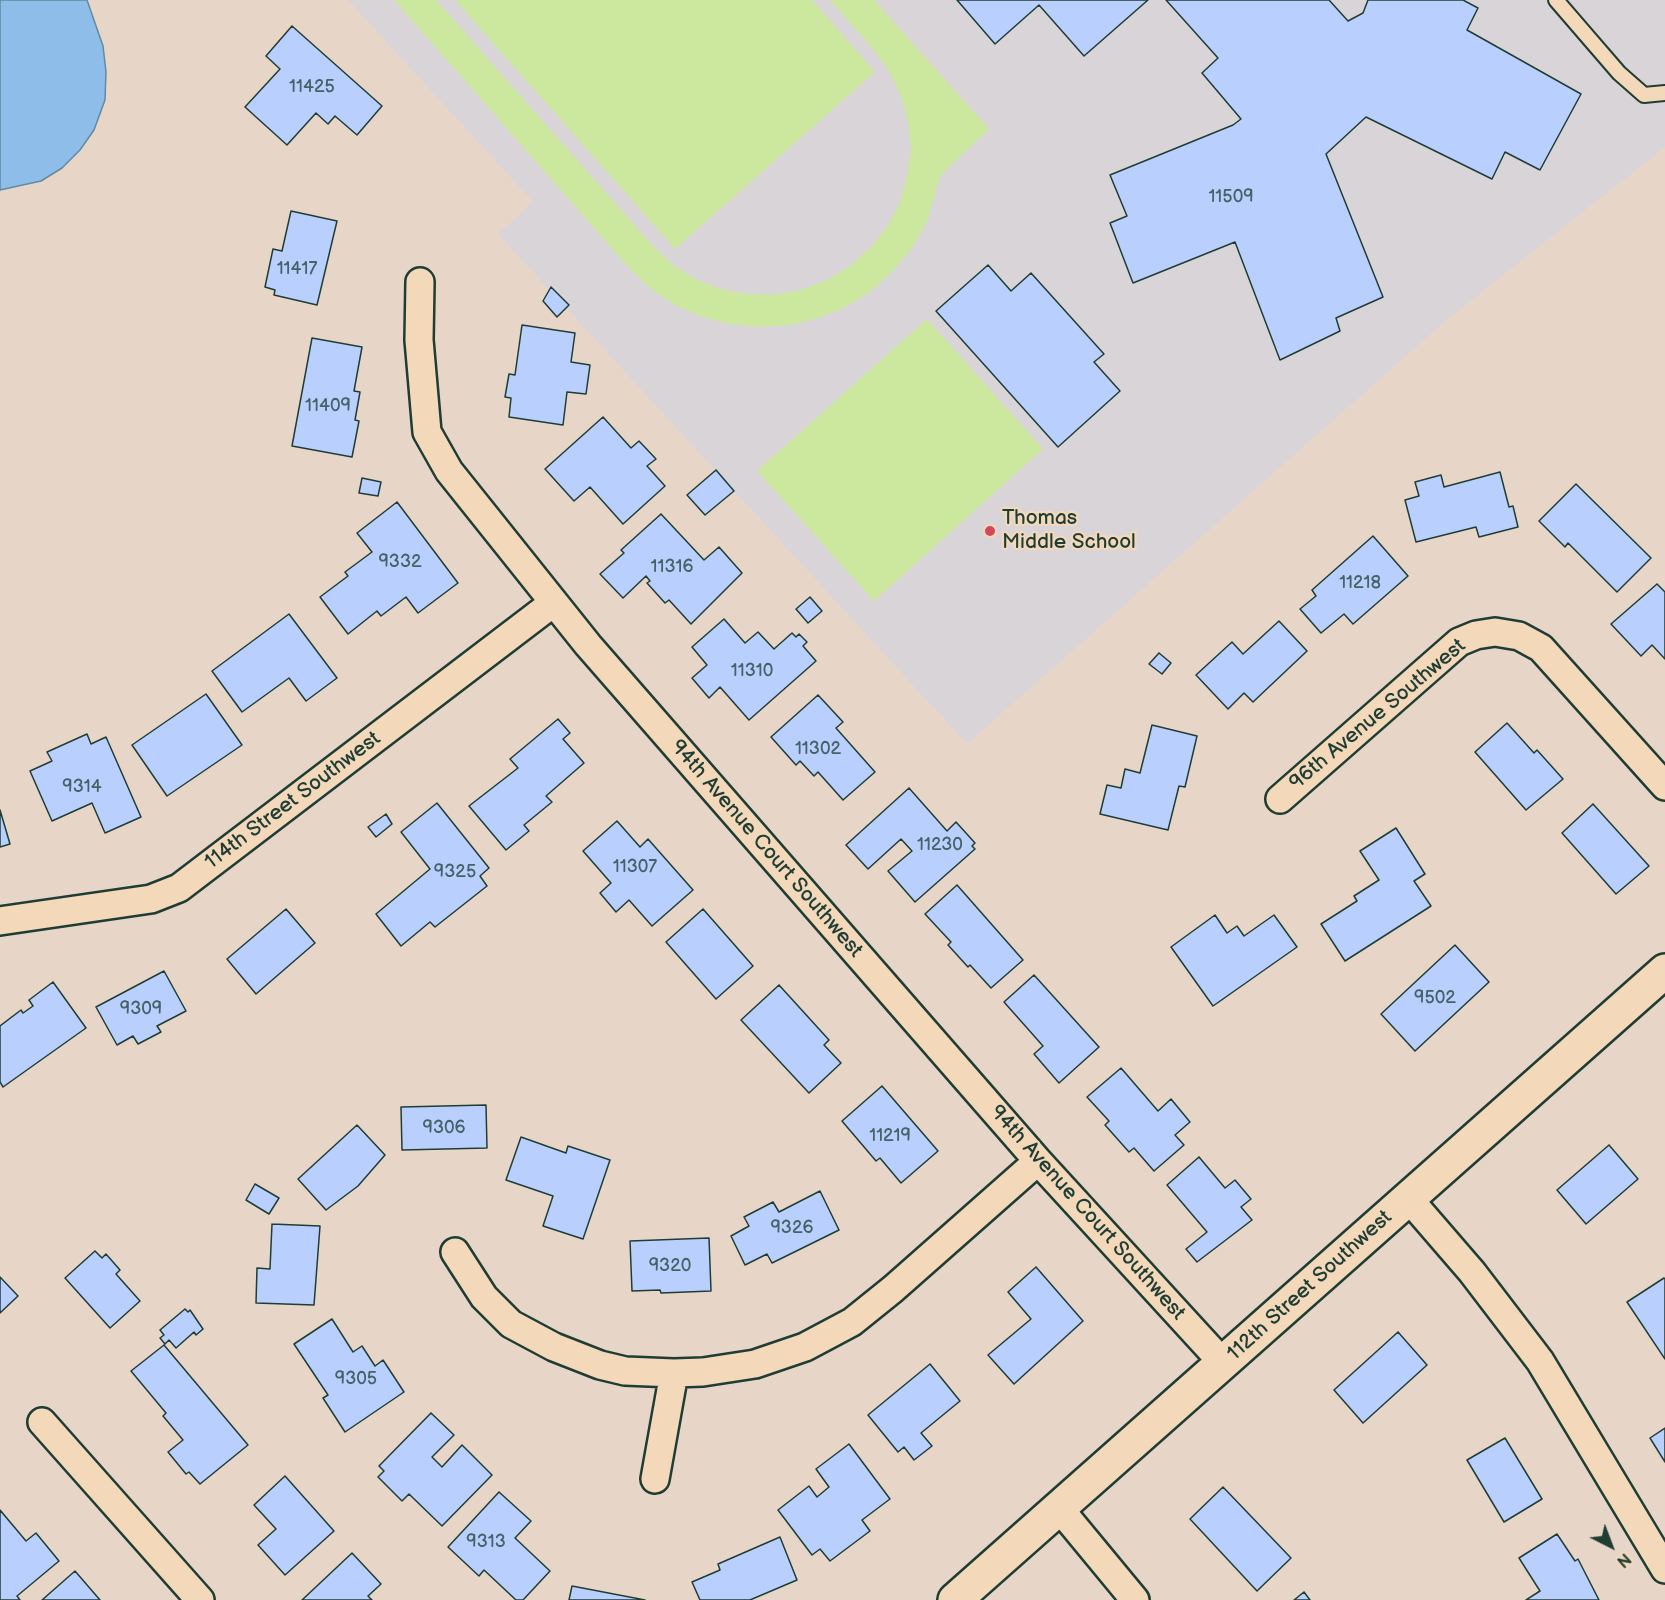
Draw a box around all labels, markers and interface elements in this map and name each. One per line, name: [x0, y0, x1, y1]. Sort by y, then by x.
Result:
house number: 11425: [289, 76, 335, 98]
house number: 11509: [1208, 186, 1254, 208]
house number: 11417: [277, 258, 317, 280]
house number: 11409: [305, 395, 351, 417]
place label: Thomas Middle School: [1002, 506, 1136, 556]
marker: Thomas Middle School: [983, 524, 997, 538]
house number: 9332: [378, 551, 422, 573]
house number: 11316: [651, 556, 693, 578]
house number: 11218: [1339, 572, 1381, 594]
street label: 96th Avenue Southwest: [1285, 634, 1471, 796]
house number: 11310: [731, 660, 773, 682]
street label: 114th Street Southwest: [200, 727, 386, 875]
street label: 94th Avenue Court Southwest: [665, 735, 867, 963]
house number: 11302: [795, 738, 841, 760]
house number: 9314: [62, 776, 102, 798]
house number: 11230: [917, 834, 963, 856]
house number: 11307: [613, 856, 657, 878]
house number: 9325: [434, 861, 476, 883]
house number: 9502: [1414, 987, 1456, 1009]
house number: 9309: [120, 998, 162, 1020]
street label: 94th Avenue Court Southwest: [984, 1100, 1190, 1326]
house number: 9306: [422, 1117, 466, 1139]
house number: 11219: [869, 1125, 911, 1147]
street label: 112th Street Southwest: [1222, 1205, 1398, 1367]
house number: 9326: [770, 1217, 814, 1239]
house number: 9320: [649, 1255, 691, 1277]
house number: 9305: [335, 1368, 377, 1390]
north arrow: [1581, 1516, 1641, 1576]
house number: 9313: [466, 1531, 506, 1553]
text: N: [1613, 1549, 1634, 1571]

